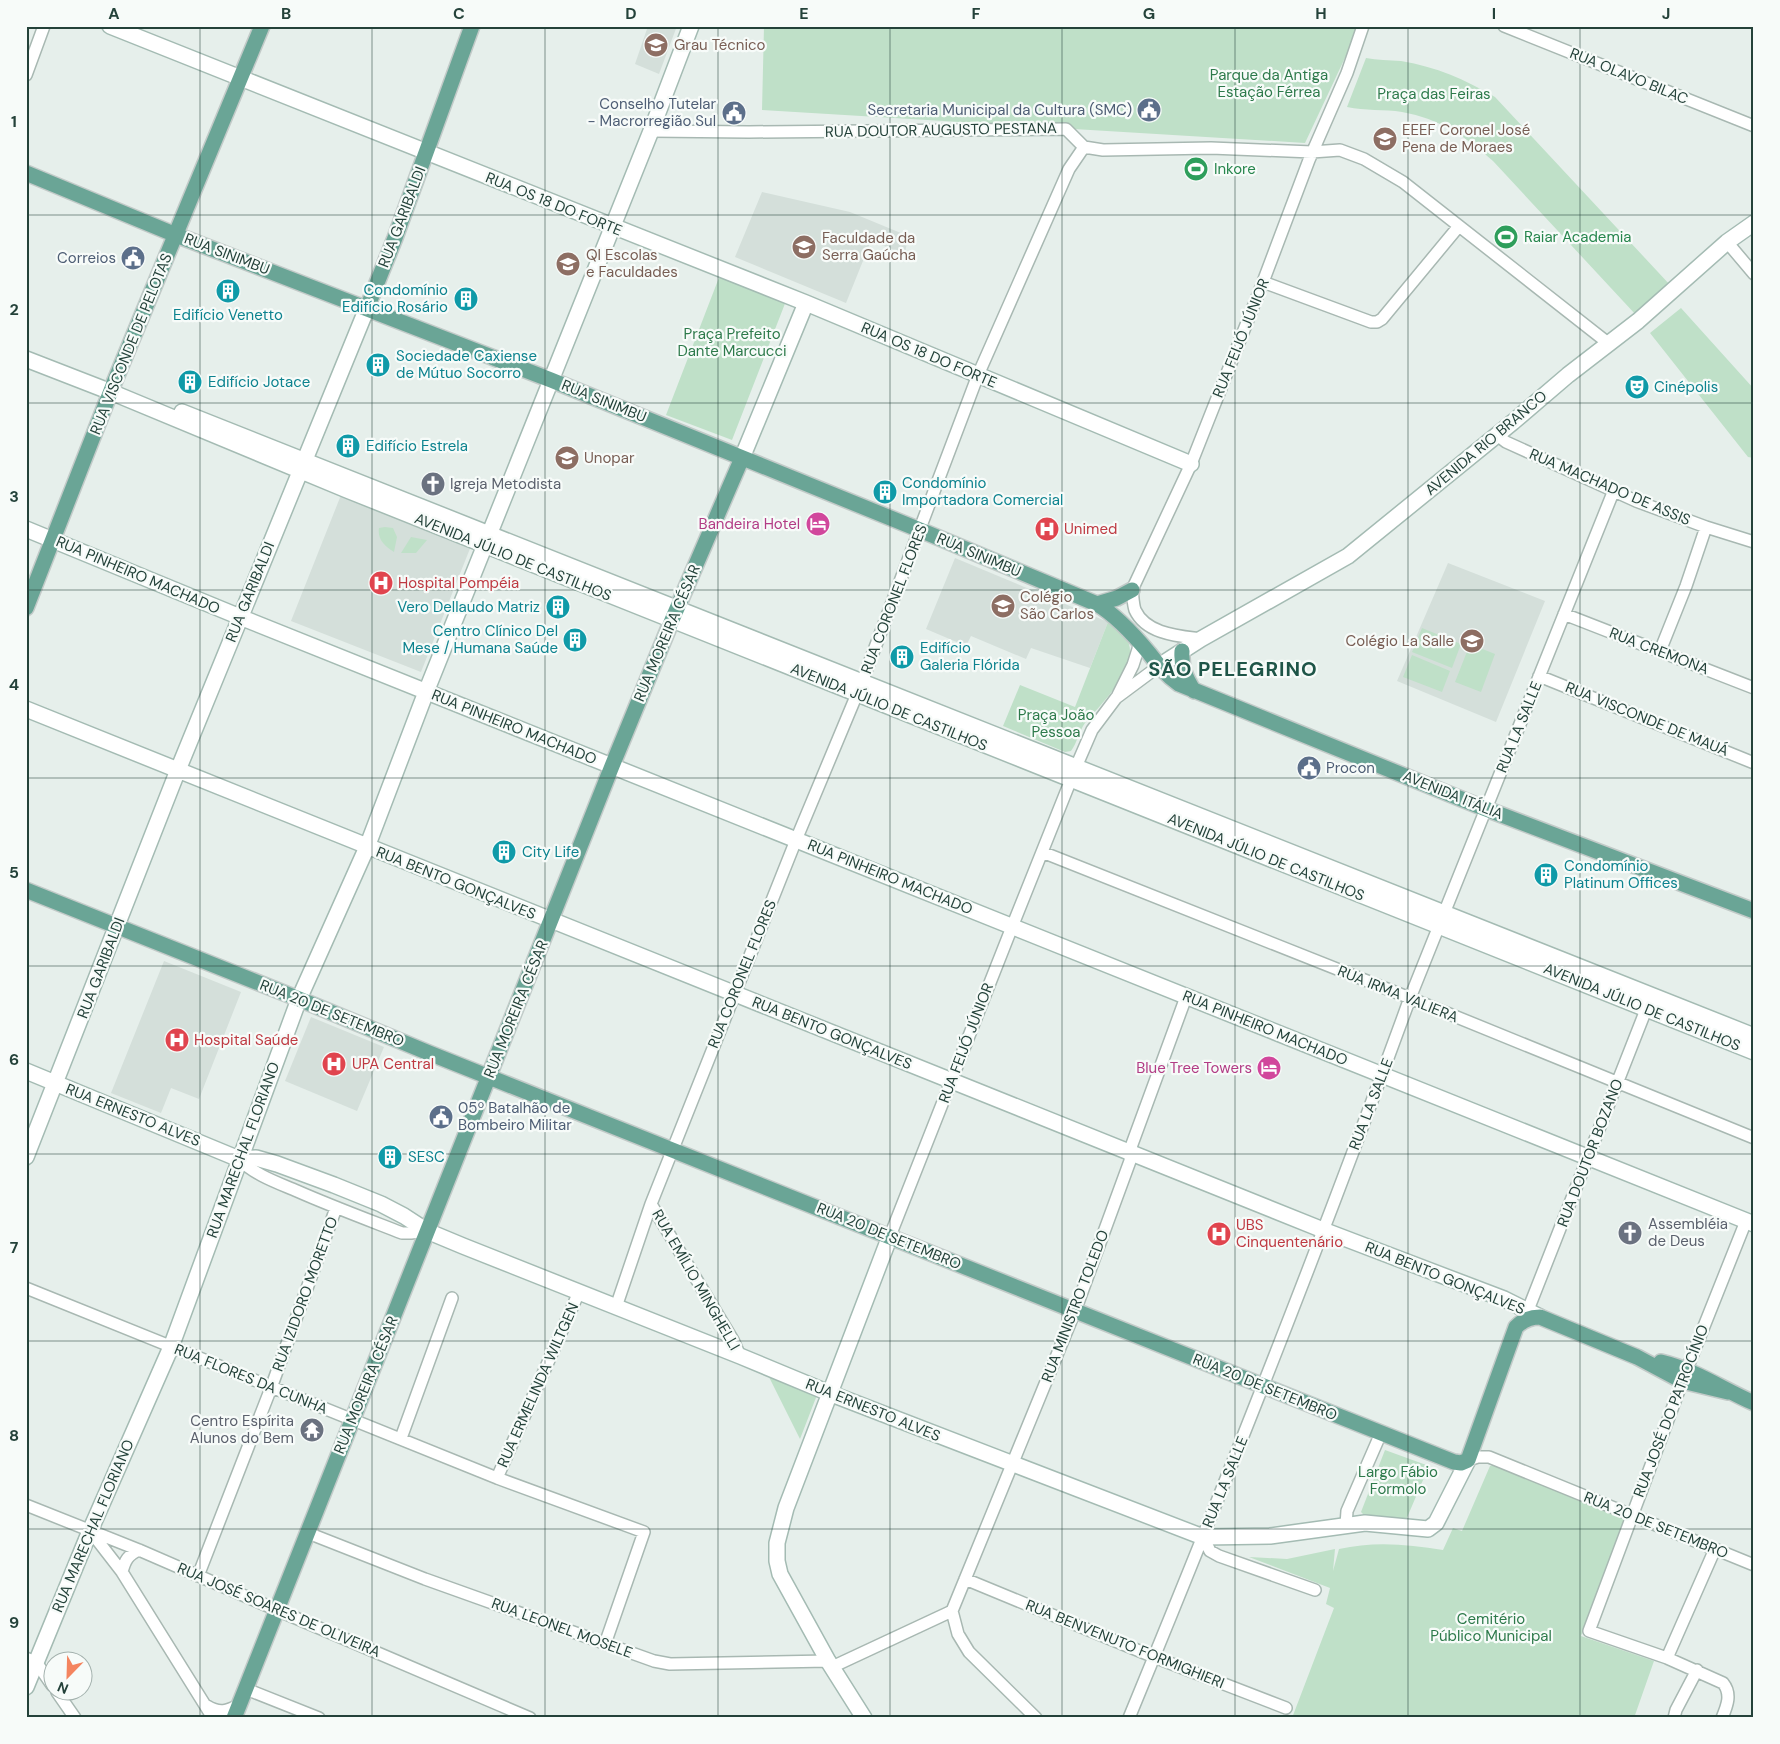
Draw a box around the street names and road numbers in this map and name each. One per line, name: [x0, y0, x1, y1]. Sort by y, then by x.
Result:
street label: RUA OLAVO BILAC: [1567, 43, 1691, 109]
street label: RUA DOUTOR AUGUSTO PESTANA: [825, 118, 1057, 142]
street label: RUA GARIBALDI: [374, 164, 430, 270]
street label: RUA OS 18 DO FORTE: [483, 167, 625, 241]
street label: RUA SINIMBU: [181, 229, 273, 279]
street label: RUA VISCONDE DE PELOTAS: [85, 250, 177, 438]
street label: RUA FEIJÓ JÚNIOR: [1208, 275, 1274, 401]
street label: RUA OS 18 DO FORTE: [858, 317, 1000, 393]
street label: RUA SINIMBU: [559, 375, 649, 427]
street label: AVENIDA RIO BRANCO: [1421, 386, 1551, 500]
street label: RUA MACHADO DE ASSIS: [1526, 444, 1694, 530]
street label: AVENIDA JÚLIO DE CASTILHOS: [412, 508, 615, 606]
street label: RUA CORONEL FLORES: [856, 521, 932, 677]
street label: RUA SINIMBU: [934, 528, 1024, 582]
street label: RUA PINHEIRO MACHADO: [53, 531, 223, 619]
street label: RUA GARIBALDI: [221, 539, 279, 645]
street label: RUA MOREIRA CÉSAR: [629, 561, 705, 705]
street label: RUA CREMONA: [1606, 623, 1712, 679]
street label: AVENIDA JÚLIO DE CASTILHOS: [788, 658, 991, 756]
street label: RUA VISCONDE DE MAUÁ: [1562, 677, 1732, 761]
street label: RUA LA SALLE: [1492, 678, 1546, 776]
street label: RUA PINHEIRO MACHADO: [428, 685, 600, 769]
street label: AVENIDA ITÁLIA: [1400, 766, 1506, 824]
street label: AVENIDA JÚLIO DE CASTILHOS: [1165, 808, 1368, 906]
street label: RUA PINHEIRO MACHADO: [804, 835, 976, 919]
street label: RUA BENTO GONÇALVES: [373, 842, 539, 924]
street label: RUA CORONEL FLORES: [703, 896, 781, 1051]
street label: RUA GARIBALDI: [73, 915, 129, 1021]
street label: RUA MOREIRA CÉSAR: [479, 937, 553, 1081]
street label: AVENIDA JÚLIO DE CASTILHOS: [1541, 958, 1744, 1056]
street label: RUA IRMA VALIERA: [1335, 961, 1461, 1027]
street label: RUA 20 DE SETEMBRO: [257, 975, 407, 1051]
street label: RUA FEIJÓ JÚNIOR: [934, 980, 998, 1106]
street label: RUA PINHEIRO MACHADO: [1179, 986, 1351, 1070]
street label: RUA BENTO GONÇALVES: [749, 992, 915, 1074]
street label: RUA LA SALLE: [1344, 1055, 1398, 1153]
street label: RUA MARECHAL FLORIANO: [202, 1059, 284, 1241]
street label: RUA DOUTOR BOZANO: [1553, 1076, 1627, 1230]
street label: RUA ERNESTO ALVES: [63, 1079, 204, 1151]
street label: RUA 20 DE SETEMBRO: [814, 1198, 964, 1274]
street label: RUA EMÍLIO MINGHELLI: [647, 1206, 745, 1354]
street label: RUA IZIDORO MORETTO: [268, 1214, 342, 1374]
street label: RUA MINISTRO TOLEDO: [1037, 1227, 1113, 1385]
street label: RUA BENTO GONÇALVES: [1362, 1237, 1528, 1319]
street label: RUA ERMELINDA WILTGEN: [493, 1299, 583, 1471]
street label: RUA MOREIRA CÉSAR: [329, 1313, 403, 1457]
street label: RUA JOSÉ DO PATROCÍNIO: [1629, 1322, 1713, 1500]
street label: RUA FLORES DA CUNHA: [171, 1339, 331, 1419]
street label: RUA 20 DE SETEMBRO: [1190, 1349, 1340, 1425]
street label: RUA ERNESTO ALVES: [803, 1374, 944, 1446]
street label: RUA LA SALLE: [1198, 1433, 1252, 1531]
street label: RUA MARECHAL FLORIANO: [47, 1437, 139, 1615]
street label: RUA 20 DE SETEMBRO: [1581, 1487, 1731, 1563]
street label: RUA JOSÉ SOARES DE OLIVEIRA: [174, 1558, 384, 1662]
street label: RUA LEONEL MOSELE: [489, 1593, 635, 1663]
street label: RUA BENVENUTO FORMIGHIERI: [1023, 1595, 1227, 1693]

